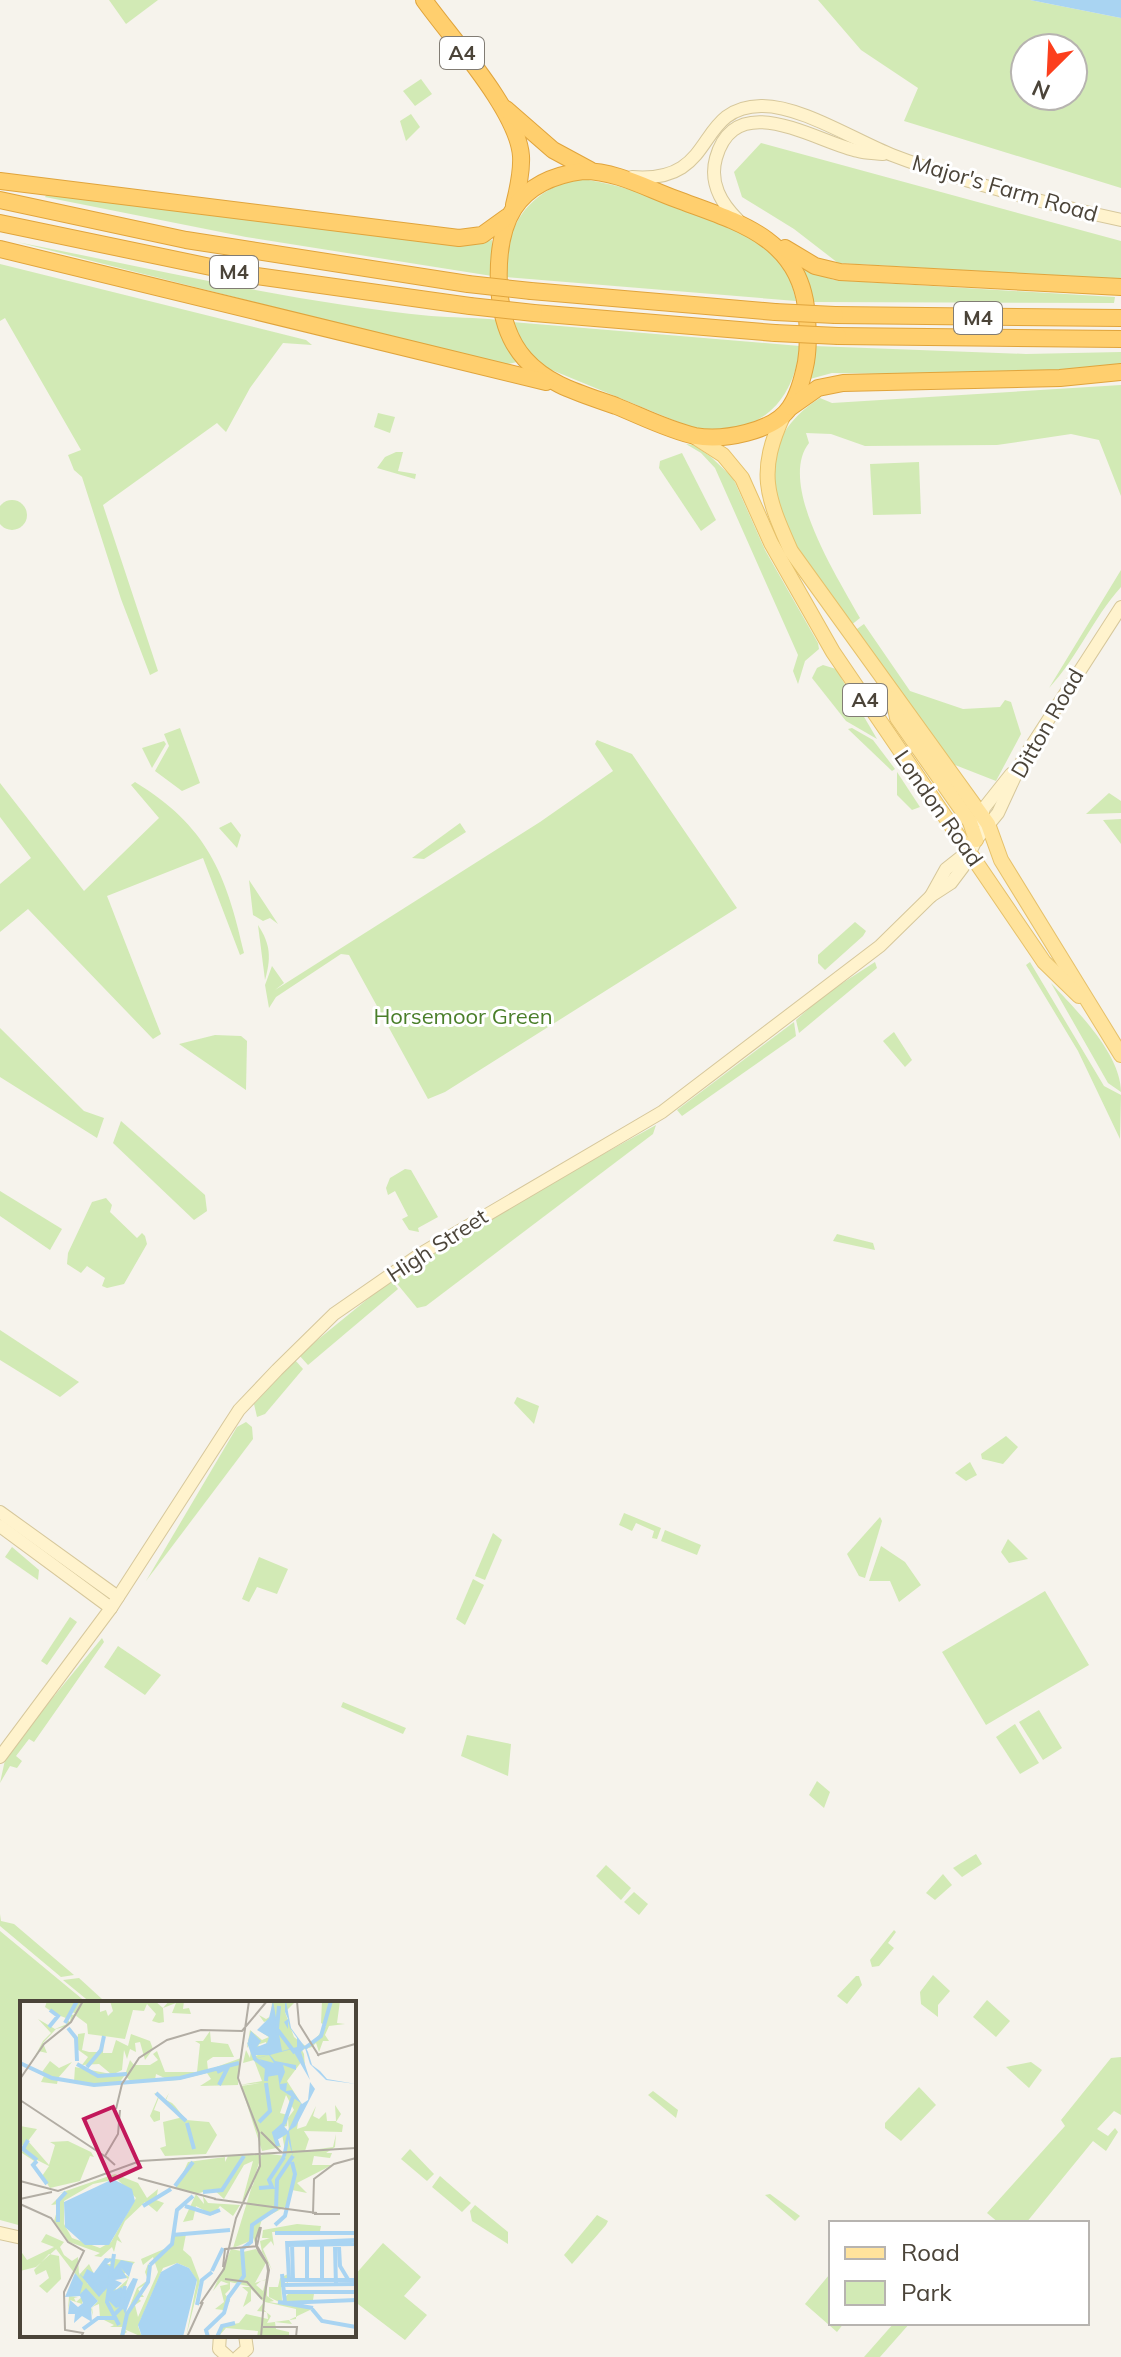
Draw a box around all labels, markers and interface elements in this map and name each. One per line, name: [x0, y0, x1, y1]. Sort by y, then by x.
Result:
north arrow: [1009, 32, 1089, 112]
road number: A4: [440, 37, 484, 69]
text: N: [1028, 74, 1054, 106]
street label: Major's Farm Road: [909, 148, 1101, 228]
road number: M4: [210, 256, 258, 288]
road number: M4: [954, 302, 1002, 334]
street label: Ditton Road: [1004, 663, 1090, 783]
road number: A4: [843, 684, 887, 716]
street label: London Road: [889, 744, 989, 872]
park label: Horsemoor Green: [373, 1002, 553, 1030]
street label: High Street: [381, 1202, 493, 1288]
inset map: [20, 2001, 356, 2337]
legend: [829, 2221, 1089, 2325]
text: Road: [901, 2237, 960, 2267]
text: Park: [901, 2277, 952, 2307]

